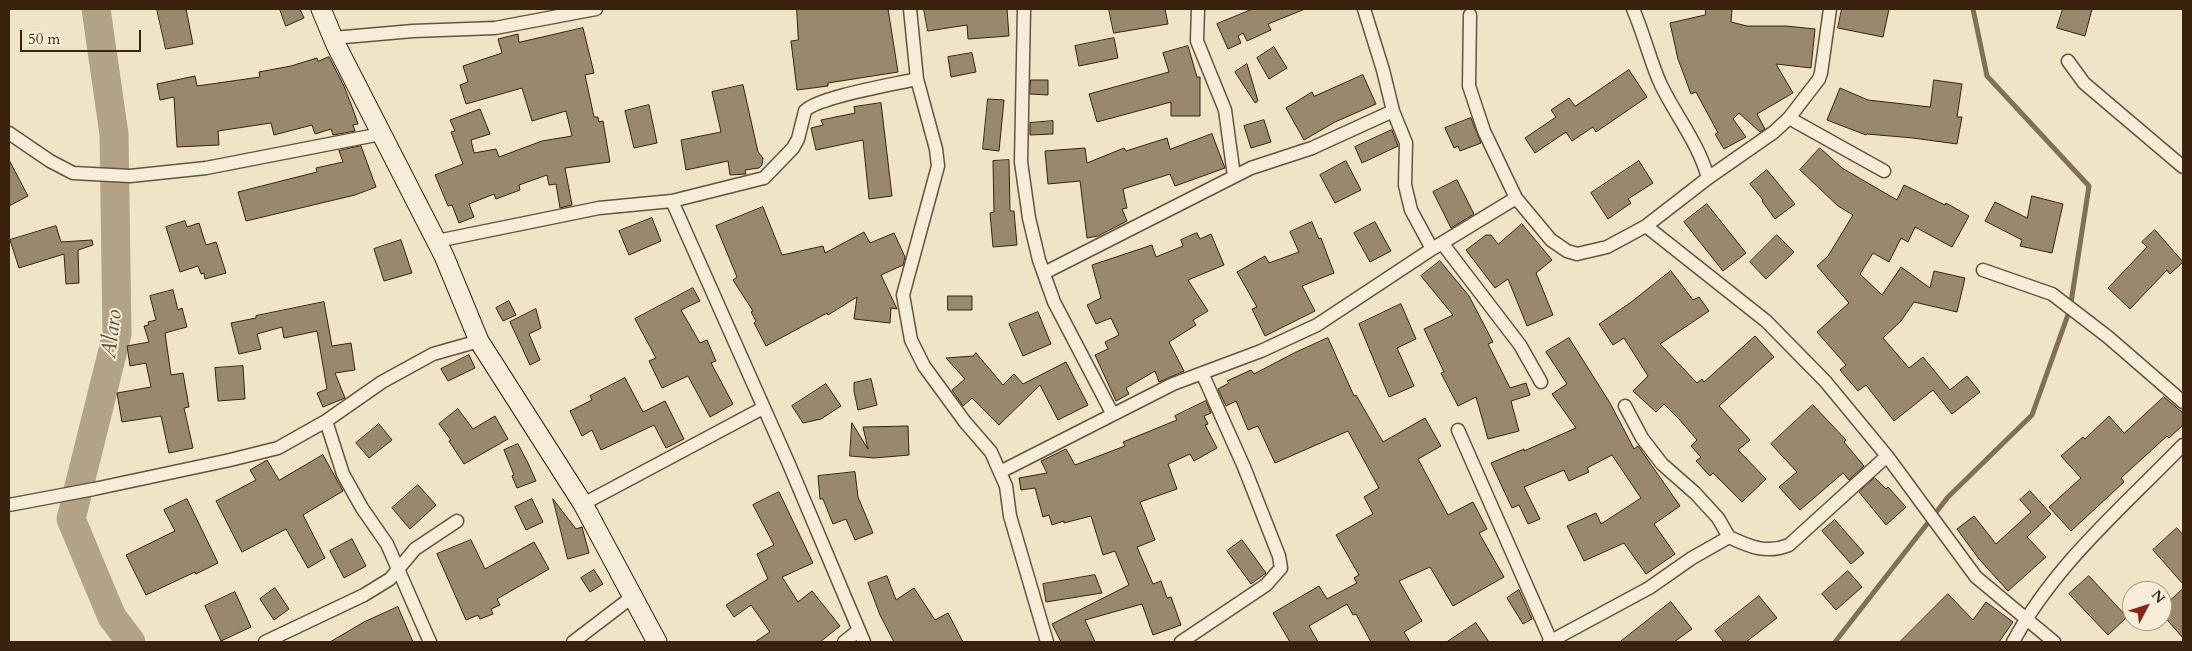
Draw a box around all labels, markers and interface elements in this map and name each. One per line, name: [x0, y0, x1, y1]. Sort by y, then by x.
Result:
scale bar: [22, 20, 144, 52]
text: 50 m: [28, 29, 60, 49]
water label: Alaro: [97, 308, 129, 360]
north arrow: [2122, 581, 2172, 631]
text: N: [2147, 586, 2169, 607]

